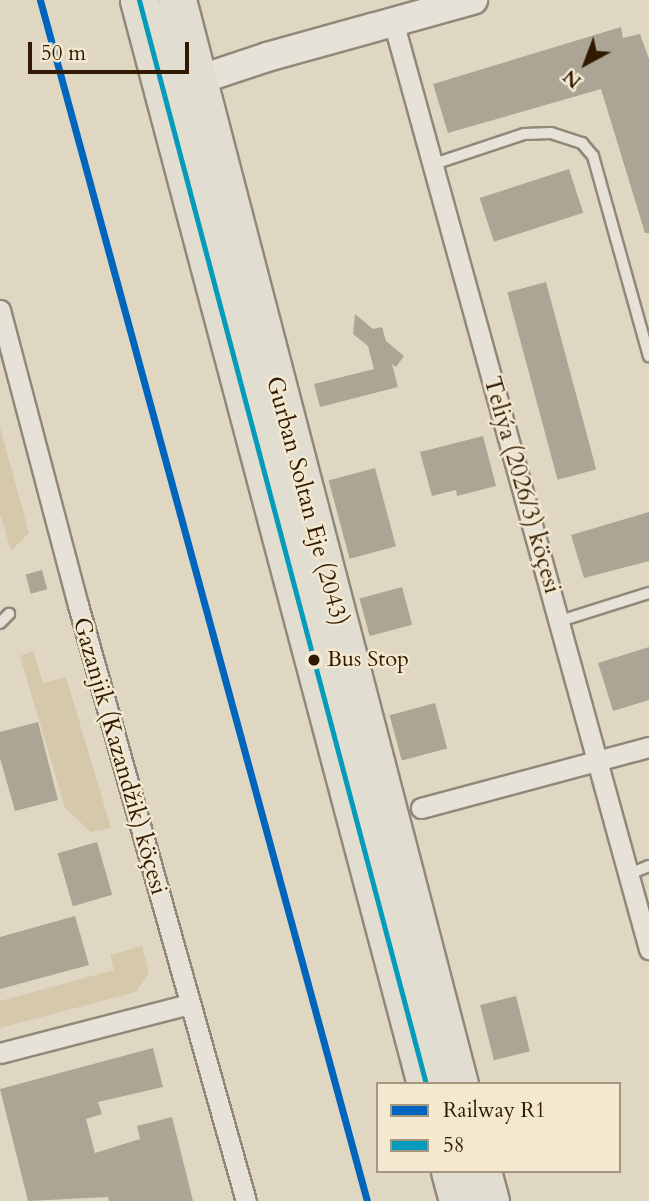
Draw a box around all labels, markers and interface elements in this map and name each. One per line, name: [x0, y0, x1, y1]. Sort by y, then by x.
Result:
scale bar: [32, 28, 192, 72]
north arrow: [551, 28, 621, 98]
text: 50 m: [41, 39, 86, 68]
text: N: [557, 64, 587, 94]
street label: Gurban Soltan Eje (2043): [260, 373, 354, 629]
street label: Teliýa (2026/3) köçesi: [477, 373, 567, 597]
street label: Gazanjik (Kazandžik) köçesi: [67, 614, 173, 898]
place label: Bus Stop: [327, 647, 409, 673]
marker: Bus Stop: [307, 653, 321, 667]
legend: [376, 1082, 621, 1173]
text: Railway R1: [443, 1096, 546, 1125]
text: 58: [443, 1131, 465, 1160]

